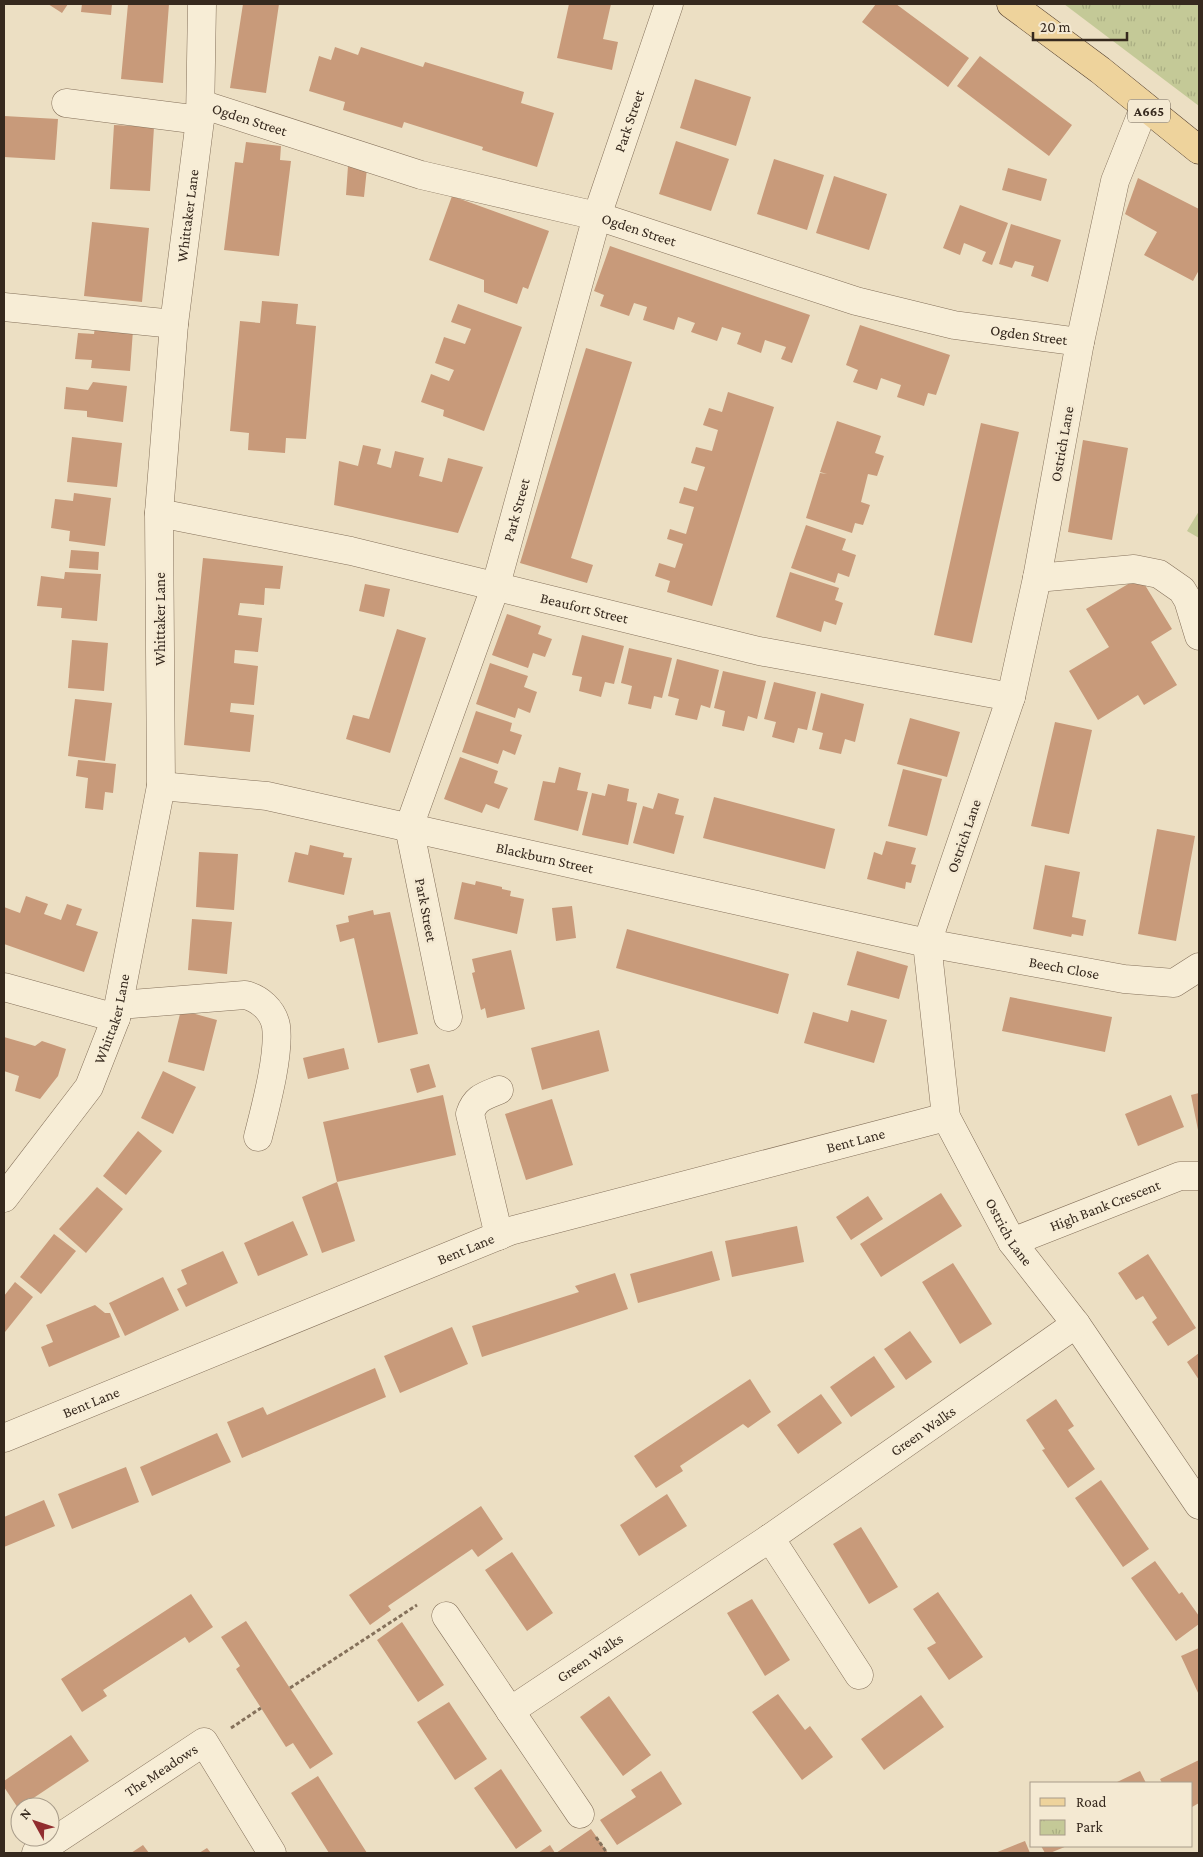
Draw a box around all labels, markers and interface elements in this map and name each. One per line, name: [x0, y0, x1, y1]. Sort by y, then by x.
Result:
scale bar: [1033, 10, 1127, 42]
text: 20 m: [1040, 19, 1071, 35]
street label: Park Street: [611, 87, 648, 154]
street label: Ogden Street: [210, 100, 290, 140]
road number: A665: [1128, 100, 1170, 122]
street label: Whittaker Lane: [174, 168, 202, 263]
street label: Ogden Street: [599, 210, 679, 250]
street label: Ogden Street: [989, 322, 1070, 348]
street label: Ostrich Lane: [1047, 405, 1077, 483]
street label: Park Street: [500, 476, 533, 543]
street label: Whittaker Lane: [152, 572, 168, 666]
street label: Beaufort Street: [539, 590, 631, 627]
street label: Ostrich Lane: [944, 797, 984, 875]
street label: Blackburn Street: [494, 839, 596, 877]
street label: Park Street: [412, 877, 440, 944]
street label: Beech Close: [1028, 954, 1101, 982]
street label: Whittaker Lane: [91, 972, 132, 1066]
street label: Bent Lane: [825, 1125, 887, 1156]
street label: High Bank Crescent: [1048, 1176, 1164, 1234]
street label: Ostrich Lane: [982, 1195, 1036, 1269]
street label: Bent Lane: [435, 1230, 497, 1268]
street label: Bent Lane: [60, 1384, 122, 1421]
street label: Green Walks: [887, 1403, 959, 1459]
street label: Green Walks: [554, 1630, 626, 1685]
street label: The Meadows: [122, 1740, 201, 1800]
legend: [1030, 1782, 1193, 1847]
text: Road: [1076, 1794, 1107, 1810]
north arrow: [10, 1797, 60, 1847]
text: N: [16, 1804, 35, 1822]
text: Park: [1076, 1819, 1103, 1835]

